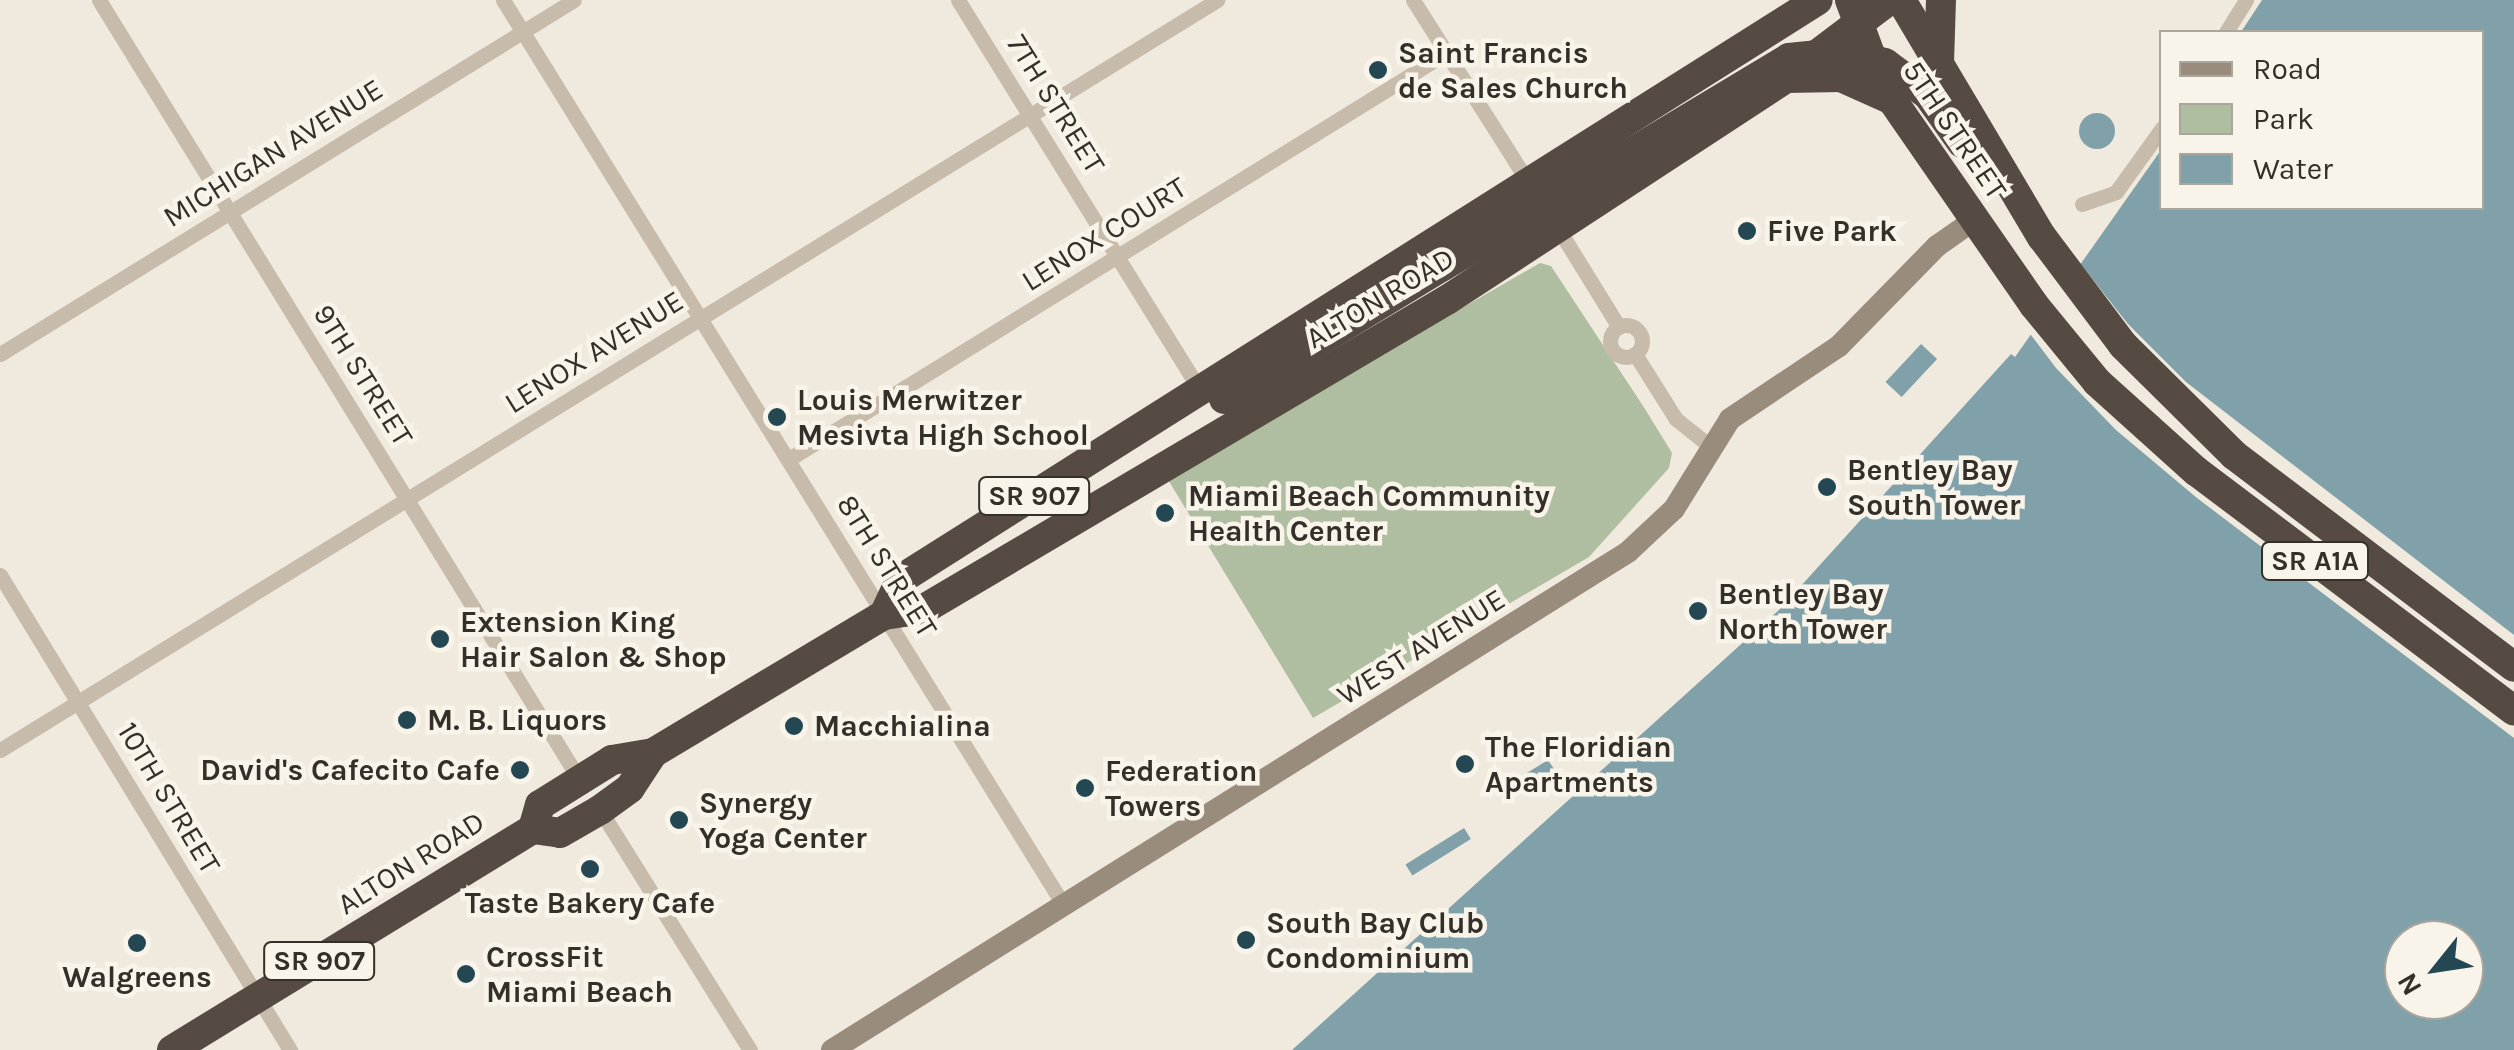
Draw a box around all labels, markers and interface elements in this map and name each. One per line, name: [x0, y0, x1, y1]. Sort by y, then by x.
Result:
street label: 7TH STREET: [999, 28, 1113, 180]
legend: [2159, 30, 2484, 210]
place label: Saint Francis de Sales Church: [1398, 35, 1628, 106]
text: Road: [2253, 51, 2322, 87]
street label: 5TH STREET: [1896, 54, 2014, 206]
marker: Saint Francis de Sales Church: [1367, 59, 1389, 81]
street label: MICHIGAN AVENUE: [157, 71, 389, 235]
text: Park: [2253, 101, 2314, 137]
text: Water: [2253, 151, 2333, 187]
street label: LENOX COURT: [1015, 169, 1193, 299]
place label: Five Park: [1767, 213, 1897, 249]
marker: Five Park: [1736, 220, 1758, 242]
street label: ALTON ROAD: [1299, 240, 1461, 356]
street label: LENOX AVENUE: [498, 283, 690, 421]
street label: 9TH STREET: [305, 298, 421, 452]
place label: Louis Merwitzer Mesivta High School: [797, 382, 1089, 452]
marker: Louis Merwitzer Mesivta High School: [766, 406, 788, 428]
place label: Bentley Bay South Tower: [1847, 452, 2021, 522]
road number: SR 907: [976, 473, 1092, 519]
marker: Bentley Bay South Tower: [1816, 476, 1838, 498]
place label: Miami Beach Community Health Center: [1188, 478, 1550, 548]
street label: 8TH STREET: [829, 488, 945, 644]
marker: Miami Beach Community Health Center: [1152, 500, 1178, 526]
road number: SR A1A: [2260, 538, 2370, 584]
place label: Bentley Bay North Tower: [1718, 576, 1887, 646]
street label: WEST AVENUE: [1330, 581, 1512, 713]
marker: Bentley Bay North Tower: [1687, 600, 1709, 622]
place label: Extension King Hair Salon & Shop: [460, 604, 727, 674]
marker: Extension King Hair Salon & Shop: [429, 628, 451, 650]
place label: M. B. Liquors: [427, 702, 607, 738]
place label: Macchialina: [814, 708, 991, 744]
marker: M. B. Liquors: [396, 709, 418, 731]
marker: Macchialina: [783, 715, 805, 737]
street label: 10TH STREET: [110, 716, 228, 880]
place label: The Floridian Apartments: [1485, 729, 1672, 800]
place label: David's Cafecito Cafe: [200, 752, 500, 788]
place label: Federation Towers: [1105, 753, 1257, 824]
marker: The Floridian Apartments: [1454, 753, 1476, 775]
marker: David's Cafecito Cafe: [509, 759, 531, 781]
marker: Federation Towers: [1074, 777, 1096, 799]
place label: Synergy Yoga Center: [699, 785, 867, 856]
street label: ALTON ROAD: [331, 804, 491, 922]
marker: Synergy Yoga Center: [668, 809, 690, 831]
marker: Taste Bakery Cafe: [579, 858, 601, 880]
place label: Taste Bakery Cafe: [465, 885, 715, 921]
place label: South Bay Club Condominium: [1266, 905, 1484, 976]
north arrow: [2384, 920, 2484, 1020]
marker: South Bay Club Condominium: [1235, 929, 1257, 951]
marker: Walgreens: [126, 932, 148, 954]
road number: SR 907: [262, 938, 376, 984]
place label: CrossFit Miami Beach: [486, 939, 673, 1010]
place label: Walgreens: [62, 959, 212, 995]
marker: CrossFit Miami Beach: [455, 963, 477, 985]
text: N: [2390, 967, 2429, 1001]

